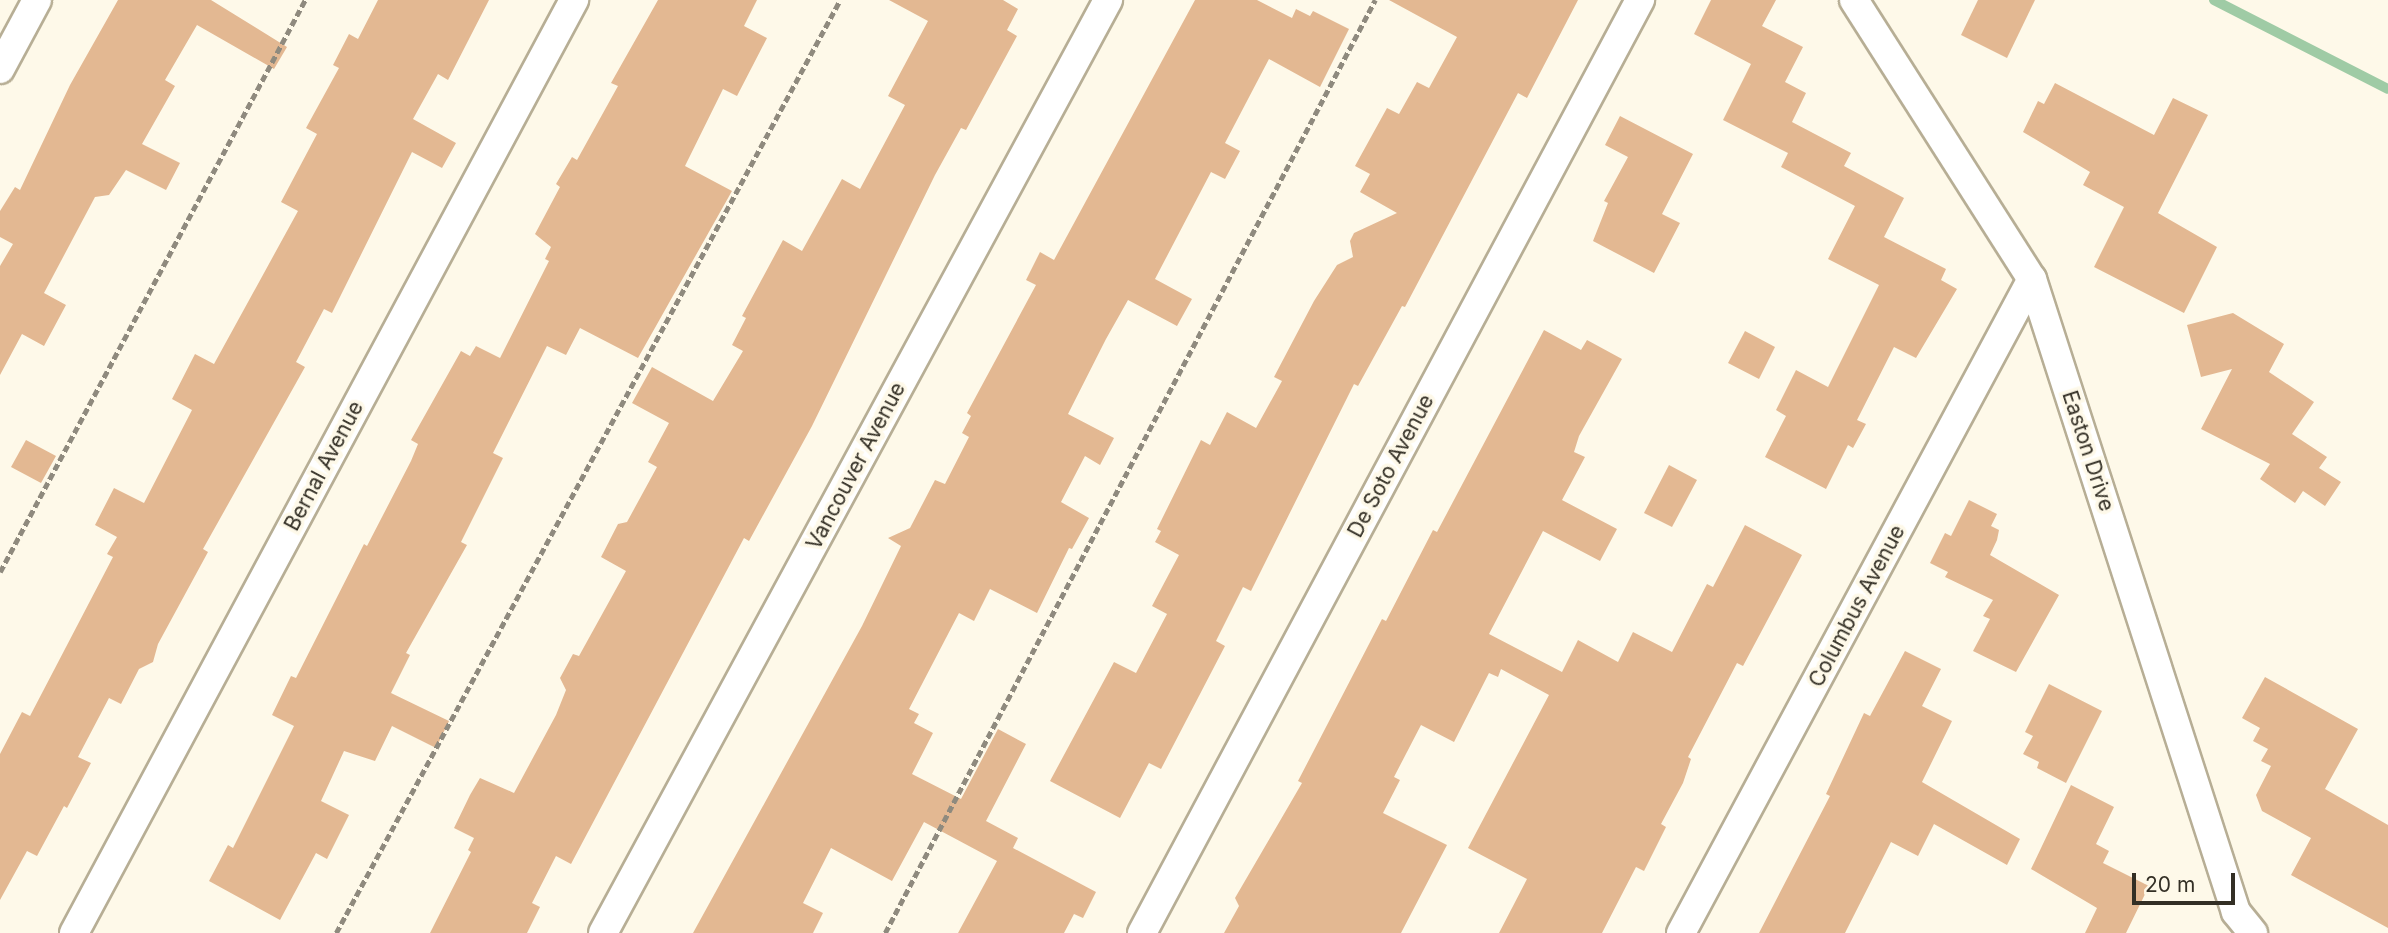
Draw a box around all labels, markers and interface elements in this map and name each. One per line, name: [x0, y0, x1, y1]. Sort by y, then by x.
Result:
street label: Vancouver Avenue: [801, 378, 911, 554]
street label: Easton Drive: [2057, 388, 2119, 514]
street label: De Soto Avenue: [1343, 390, 1439, 542]
street label: Bernal Avenue: [279, 397, 369, 535]
street label: Columbus Avenue: [1804, 521, 1910, 691]
scale bar: [2136, 860, 2239, 904]
text: 20 m: [2145, 872, 2195, 897]

